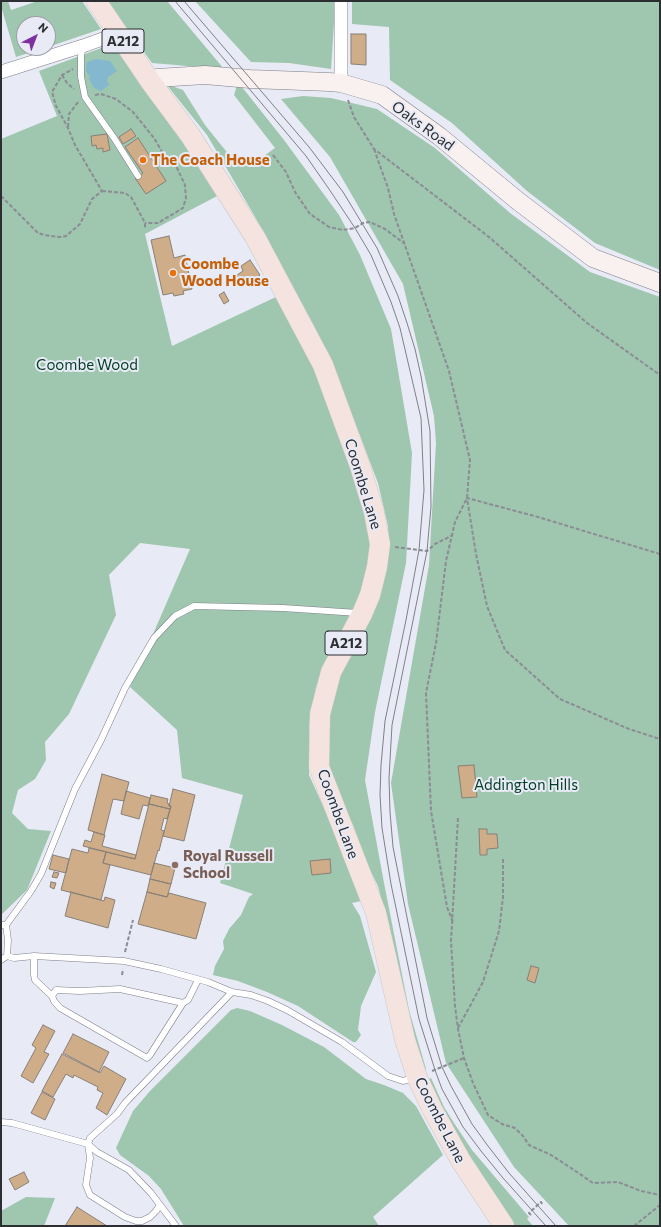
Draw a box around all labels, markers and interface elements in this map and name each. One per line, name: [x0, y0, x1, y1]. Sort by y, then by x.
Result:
north arrow: [16, 16, 56, 56]
text: N: [36, 20, 51, 35]
road number: A212: [102, 29, 144, 53]
street label: Oaks Road: [388, 97, 458, 155]
place label: The Coach House: [151, 151, 270, 169]
marker: The Coach House: [138, 155, 148, 165]
place label: Coombe Wood House: [181, 255, 269, 290]
marker: Coombe Wood House: [168, 268, 178, 278]
park label: Coombe Wood: [36, 356, 138, 374]
street label: Coombe Lane: [341, 436, 385, 532]
road number: A212: [325, 631, 367, 655]
street label: Coombe Lane: [313, 767, 363, 861]
park label: Addington Hills: [474, 776, 578, 794]
place label: Royal Russell School: [183, 847, 273, 882]
marker: Royal Russell School: [170, 860, 180, 870]
street label: Coombe Lane: [411, 1074, 469, 1166]

